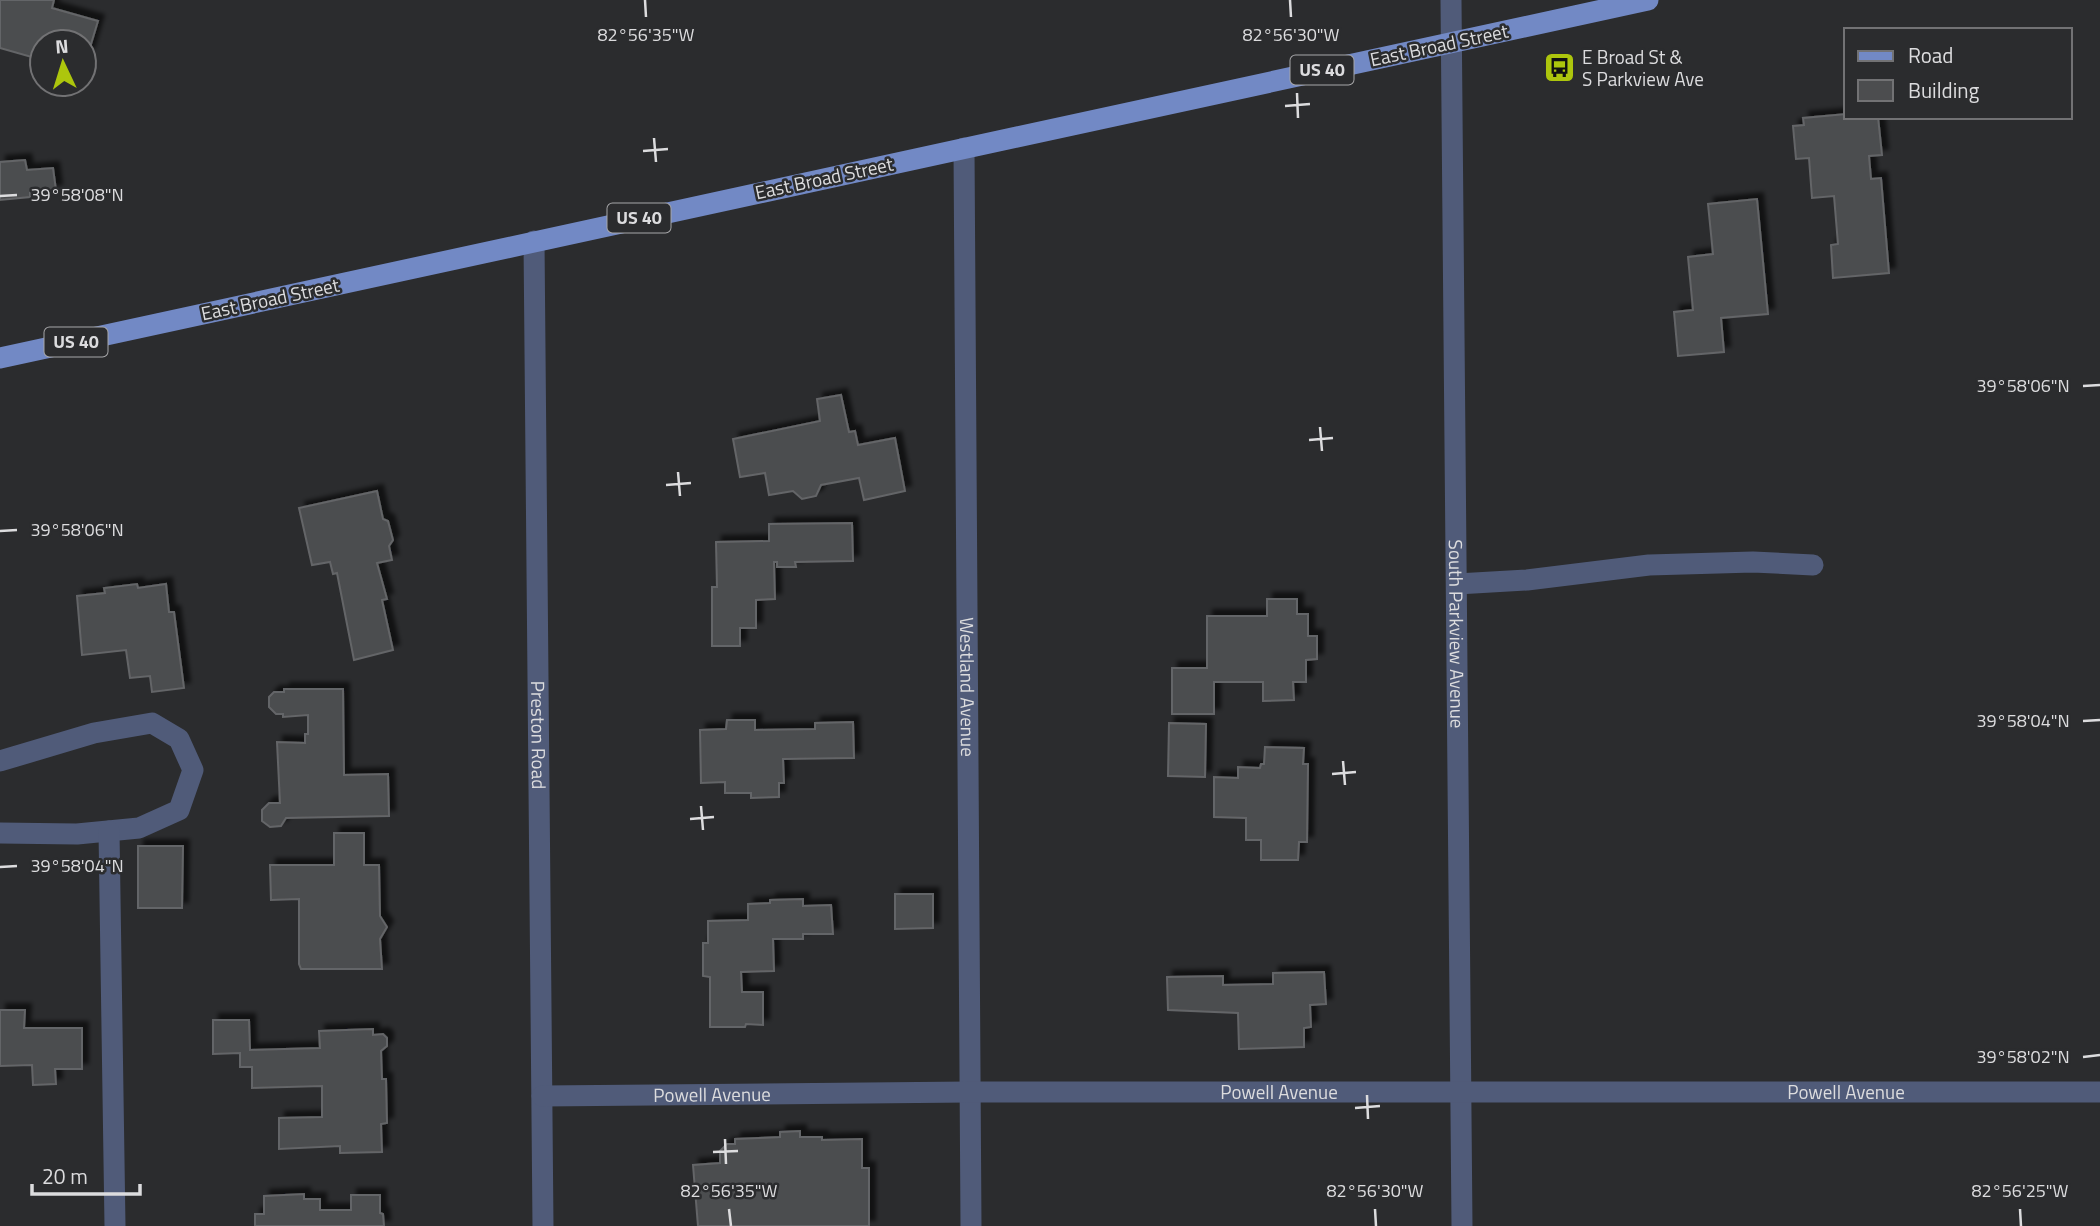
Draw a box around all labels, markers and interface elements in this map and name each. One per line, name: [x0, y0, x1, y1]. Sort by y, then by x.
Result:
street label: East Broad Street: [1367, 16, 1511, 73]
text: 82°56'35"W: [598, 21, 695, 48]
text: 82°56'30"W: [1243, 21, 1340, 48]
north arrow: [28, 28, 98, 98]
legend: [1844, 28, 2072, 119]
text: N: [54, 31, 69, 60]
text: Road: [1908, 39, 1953, 71]
place label: E Broad St & S Parkview Ave: [1582, 42, 1704, 93]
bus stop icon: E Broad St & S Parkview Ave: [1542, 51, 1576, 85]
road number: US 40: [1290, 56, 1354, 84]
text: Building: [1908, 74, 1980, 106]
street label: East Broad Street: [752, 149, 896, 206]
text: 39°58'08"N: [30, 181, 124, 208]
road number: US 40: [608, 204, 670, 232]
street label: East Broad Street: [198, 270, 342, 327]
road number: US 40: [44, 328, 108, 356]
text: 39°58'06"N: [1976, 372, 2070, 399]
text: 39°58'06"N: [30, 516, 124, 543]
street label: South Parkview Avenue: [1442, 539, 1473, 729]
street label: Westland Avenue: [953, 617, 983, 757]
street label: Preston Road: [524, 681, 554, 789]
text: 39°58'04"N: [1976, 707, 2070, 734]
text: 39°58'04"N: [30, 852, 124, 879]
text: 39°58'02"N: [1976, 1043, 2070, 1070]
street label: Powell Avenue: [1220, 1077, 1338, 1106]
street label: Powell Avenue: [1787, 1077, 1905, 1106]
street label: Powell Avenue: [653, 1079, 771, 1109]
scale bar: [32, 1152, 140, 1196]
text: 20 m: [42, 1160, 88, 1192]
text: 82°56'35"W: [681, 1177, 778, 1204]
text: 82°56'30"W: [1327, 1177, 1424, 1204]
text: 82°56'25"W: [1972, 1177, 2069, 1204]

